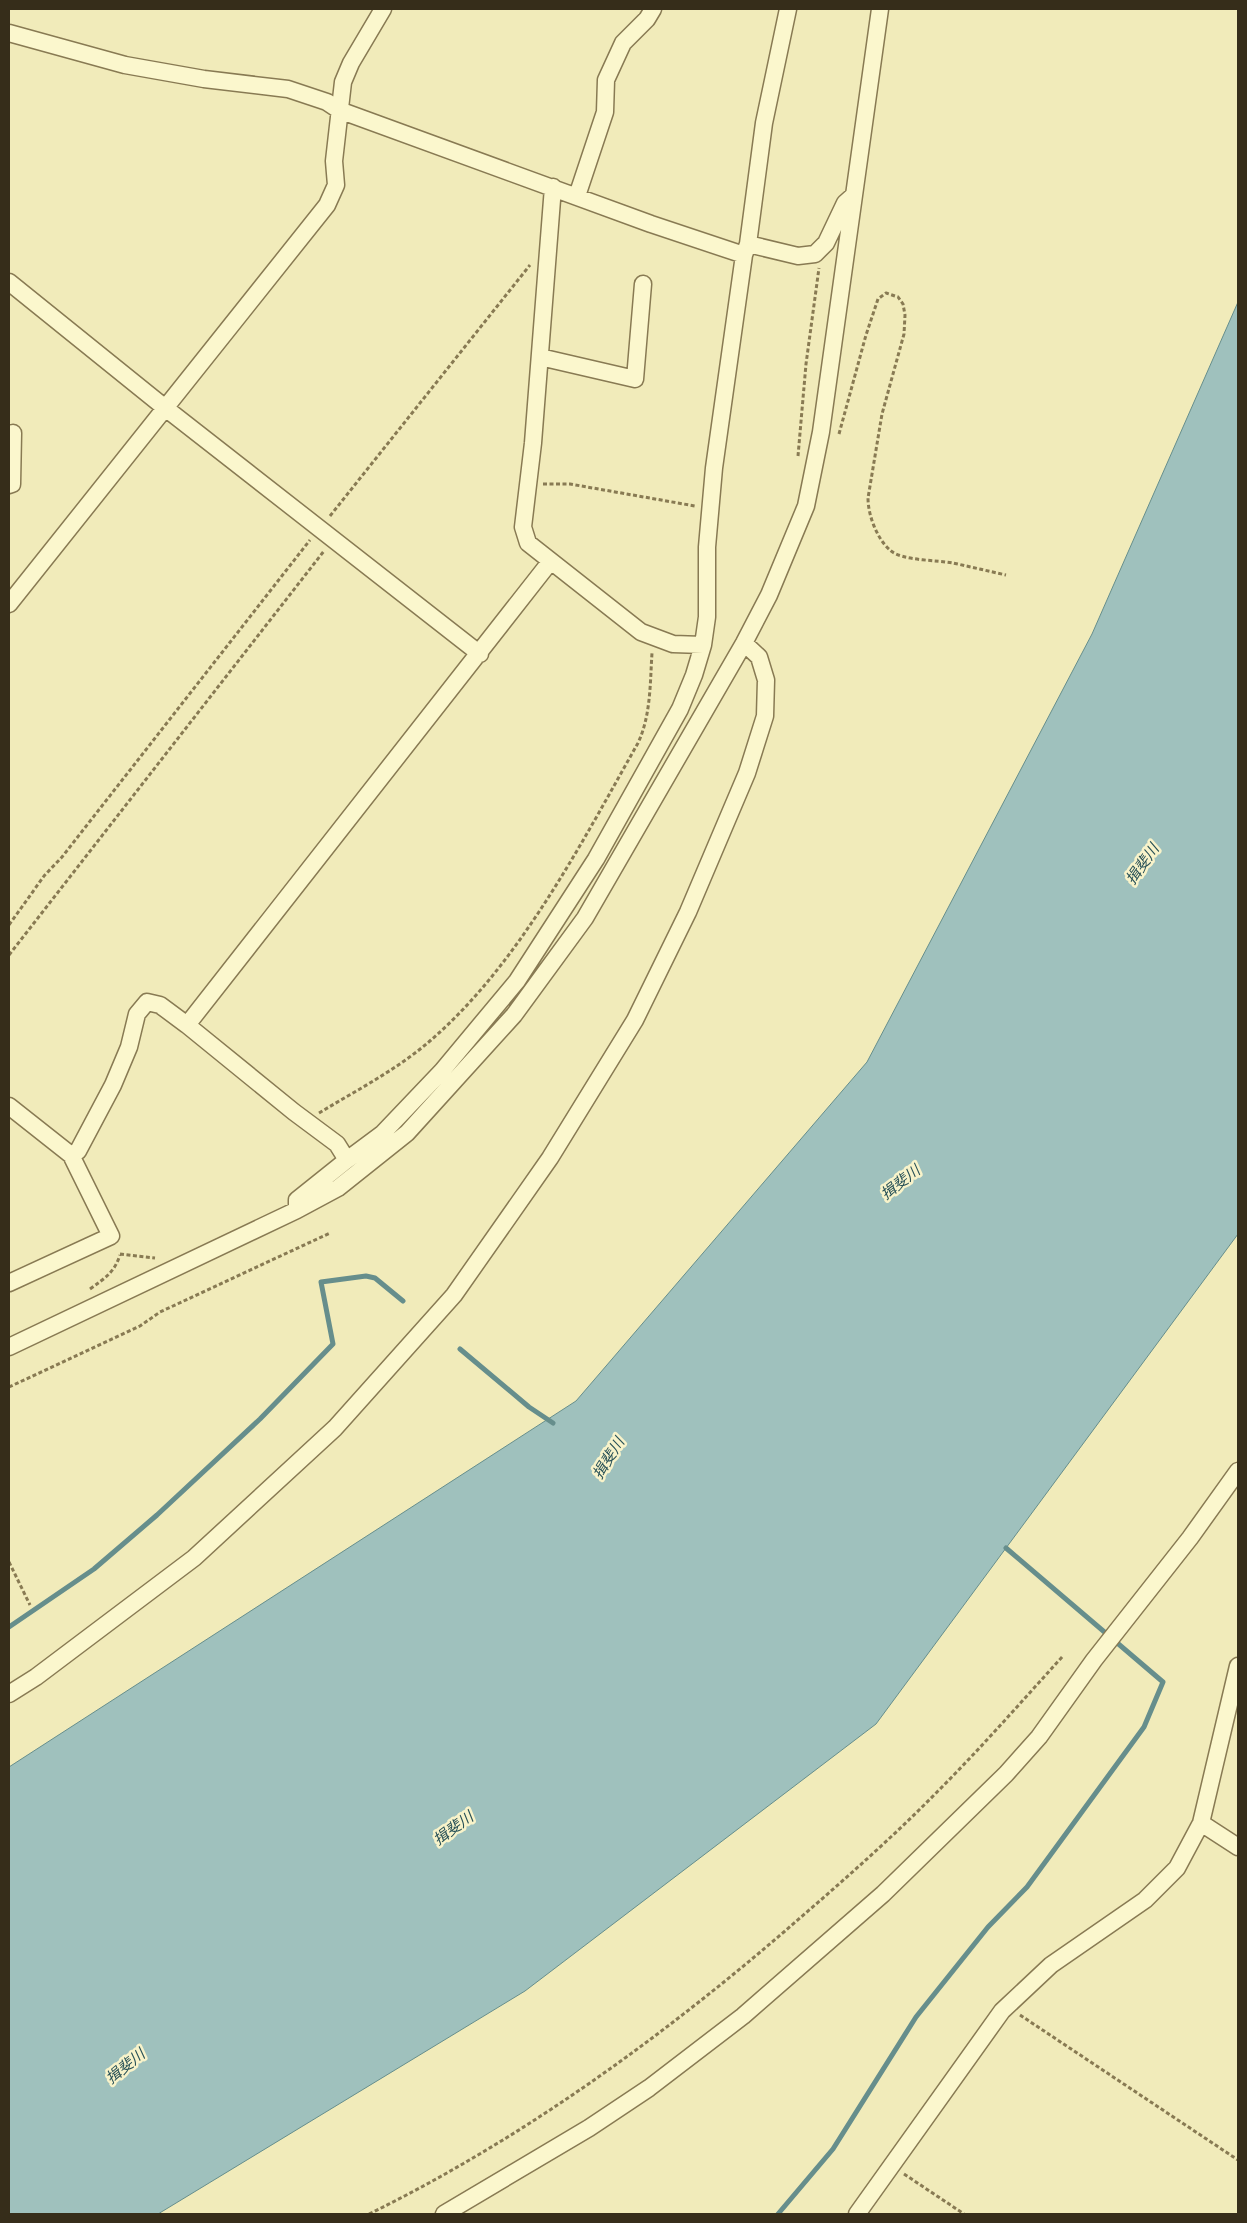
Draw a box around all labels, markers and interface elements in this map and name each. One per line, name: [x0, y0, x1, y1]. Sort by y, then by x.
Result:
water label: 揖斐川: [1121, 838, 1164, 888]
water label: 揖斐川: [876, 1159, 925, 1203]
water label: 揖斐川: [588, 1432, 629, 1482]
water label: 揖斐川: [429, 1806, 478, 1849]
water label: 揖斐川: [102, 2043, 150, 2088]

